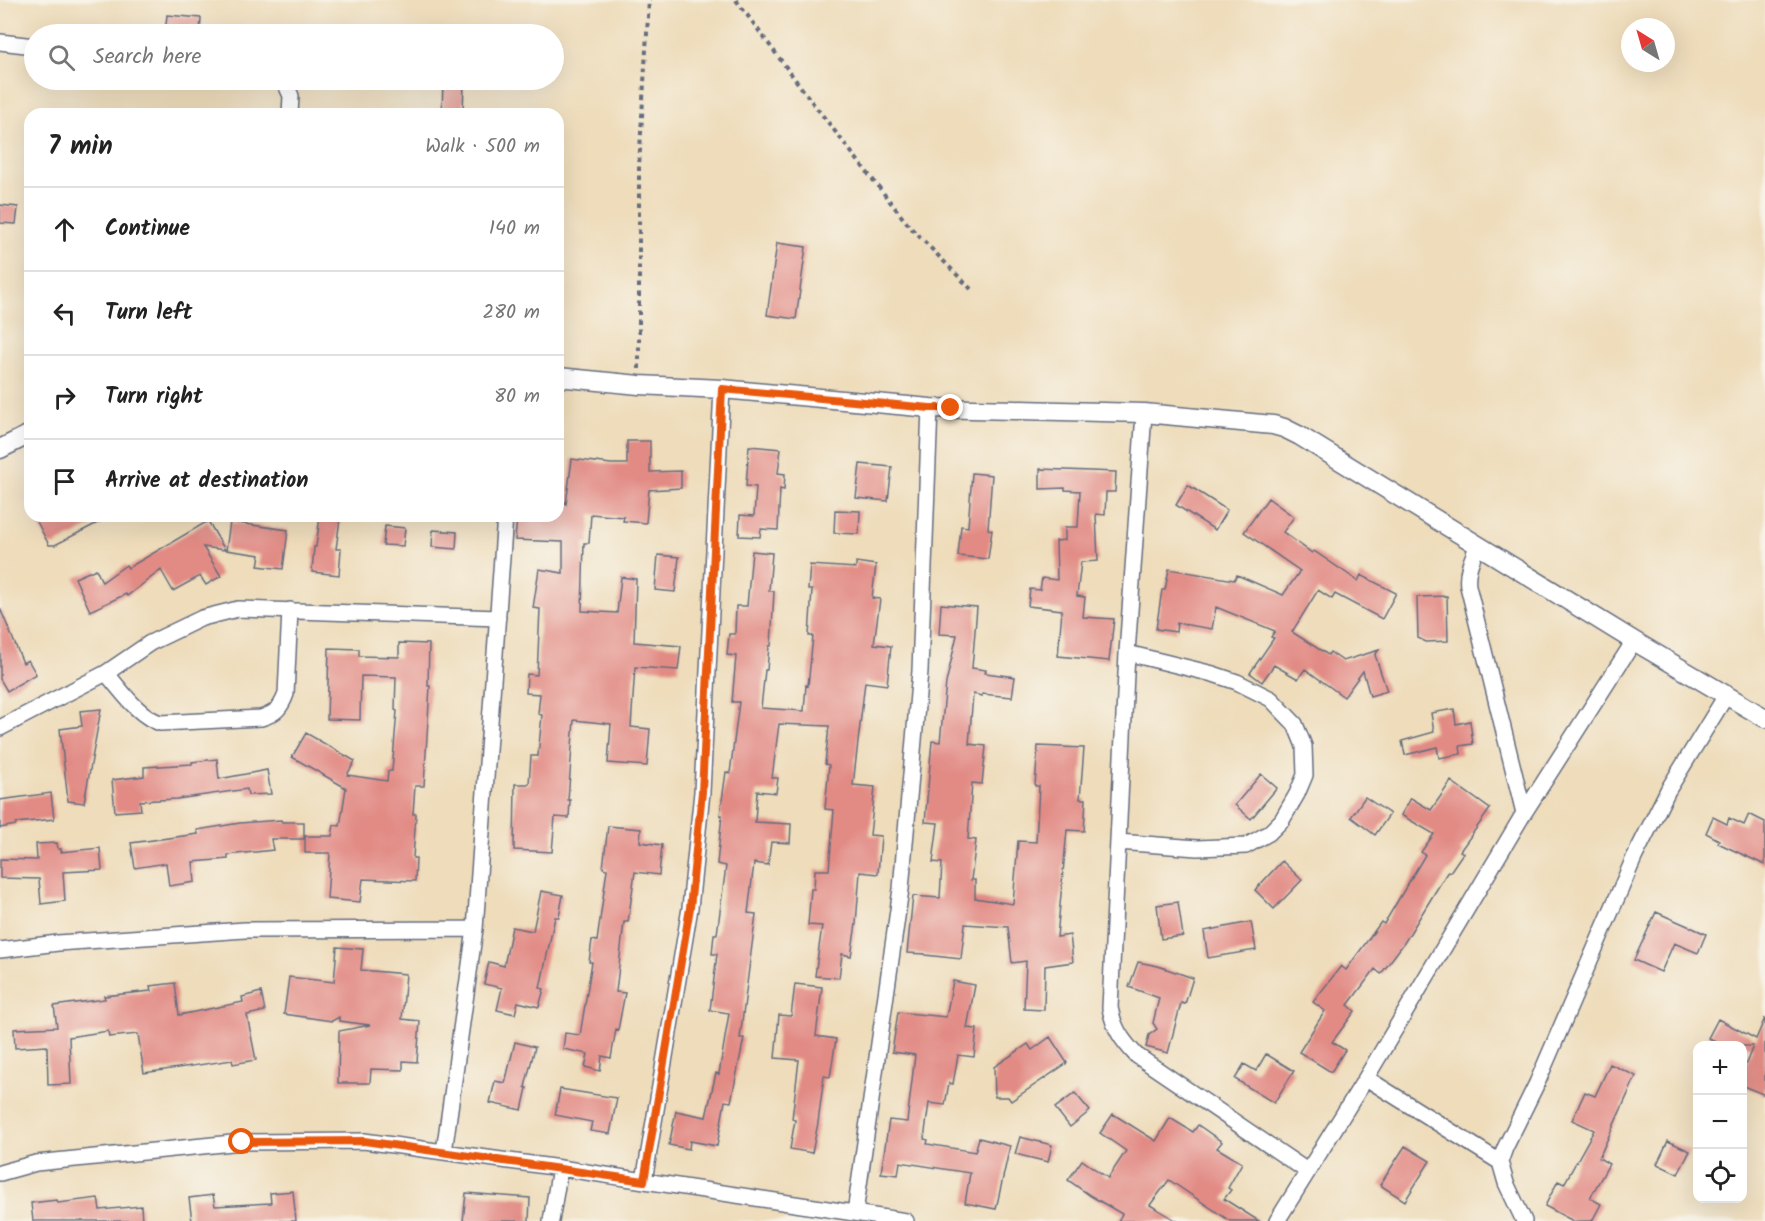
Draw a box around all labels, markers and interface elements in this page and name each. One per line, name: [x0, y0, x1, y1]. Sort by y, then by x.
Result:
north arrow: [1621, 18, 1675, 72]
search box: [24, 24, 564, 90]
text: Search here: [93, 40, 201, 75]
icon: search: [45, 41, 78, 74]
text: 7 min: [48, 126, 113, 168]
text: Walk · 500 m: [425, 131, 540, 163]
text: Continue: [105, 212, 190, 247]
icon: ahead: [48, 213, 81, 246]
text: 140 m: [489, 213, 540, 245]
text: Turn left: [105, 296, 192, 331]
icon: left: [48, 297, 81, 330]
text: 280 m: [482, 297, 540, 329]
text: Turn right: [105, 380, 203, 415]
icon: right: [48, 381, 81, 414]
text: 80 m: [494, 381, 540, 413]
route end: [937, 394, 963, 420]
text: Arrive at destination: [105, 464, 308, 499]
icon: arrive: [48, 465, 81, 498]
map controls: [1693, 1041, 1747, 1203]
button: +: [1693, 1041, 1747, 1095]
button: −: [1693, 1095, 1747, 1149]
route start: [228, 1128, 254, 1154]
button: locate: [1693, 1149, 1747, 1203]

